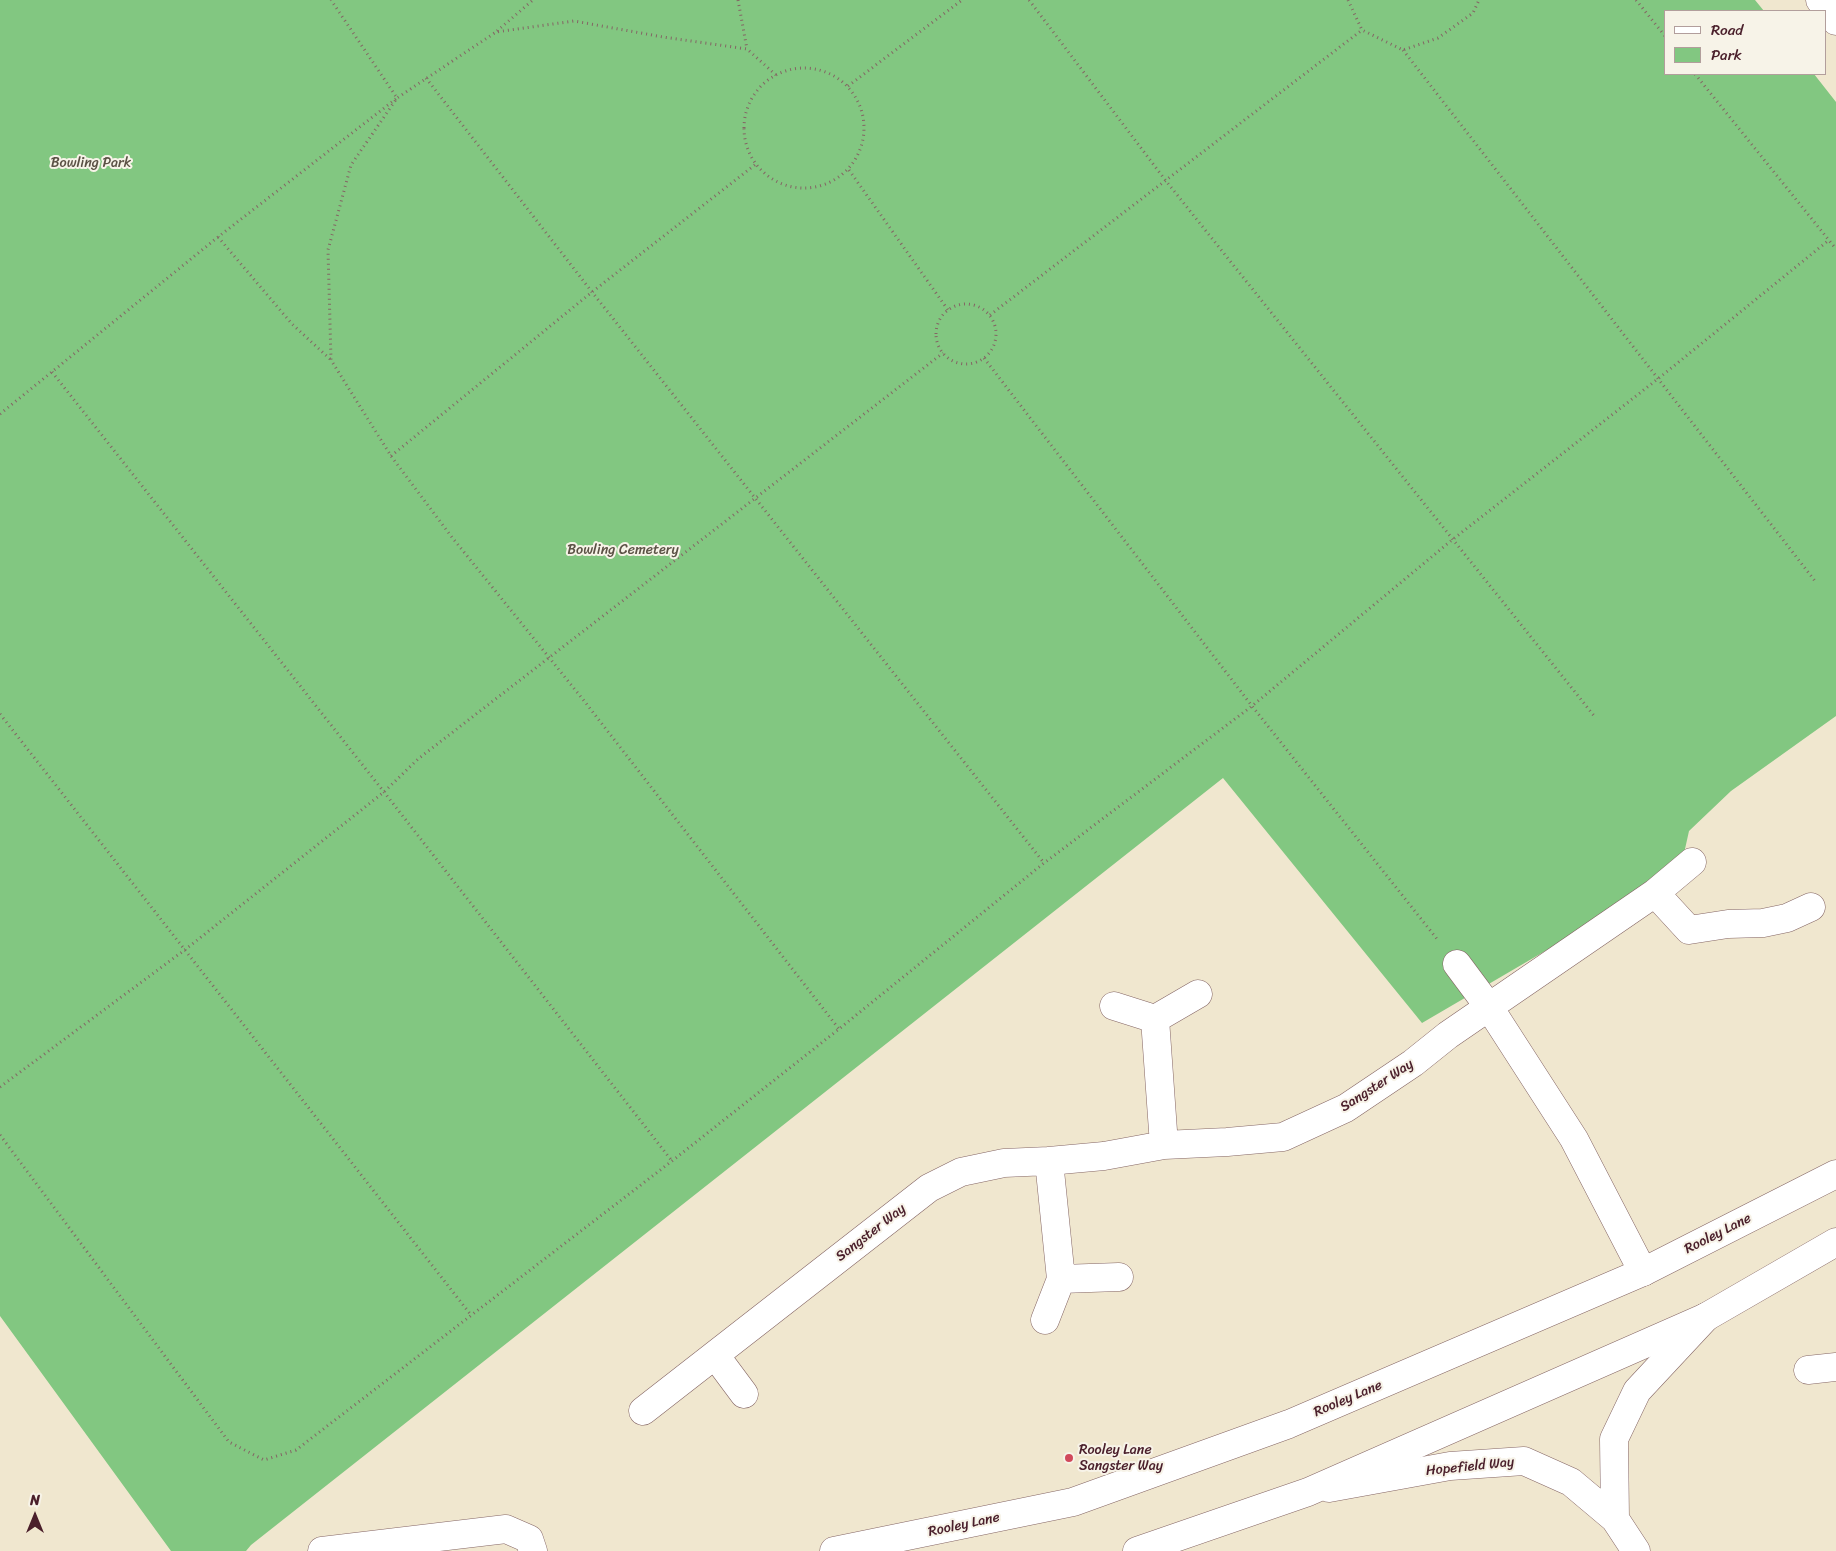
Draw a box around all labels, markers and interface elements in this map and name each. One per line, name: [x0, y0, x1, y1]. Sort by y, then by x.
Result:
legend: [1664, 10, 1826, 75]
text: Road: [1711, 17, 1743, 43]
text: Park: [1711, 42, 1742, 68]
park label: Bowling Park: [51, 155, 131, 171]
park label: Bowling Cemetery: [567, 542, 679, 558]
street label: Sangster Way: [1337, 1056, 1417, 1116]
street label: Sangster Way: [833, 1201, 909, 1265]
street label: Rooley Lane: [1682, 1210, 1754, 1258]
street label: Rooley Lane: [1311, 1377, 1385, 1421]
place label: Rooley Lane Sangster Way: [1079, 1442, 1163, 1474]
marker: Rooley Lane Sangster Way: [1063, 1452, 1075, 1464]
street label: Hopefield Way: [1425, 1454, 1515, 1480]
text: N: [30, 1488, 40, 1513]
north arrow: [10, 1491, 60, 1541]
street label: Rooley Lane: [927, 1509, 1001, 1541]

